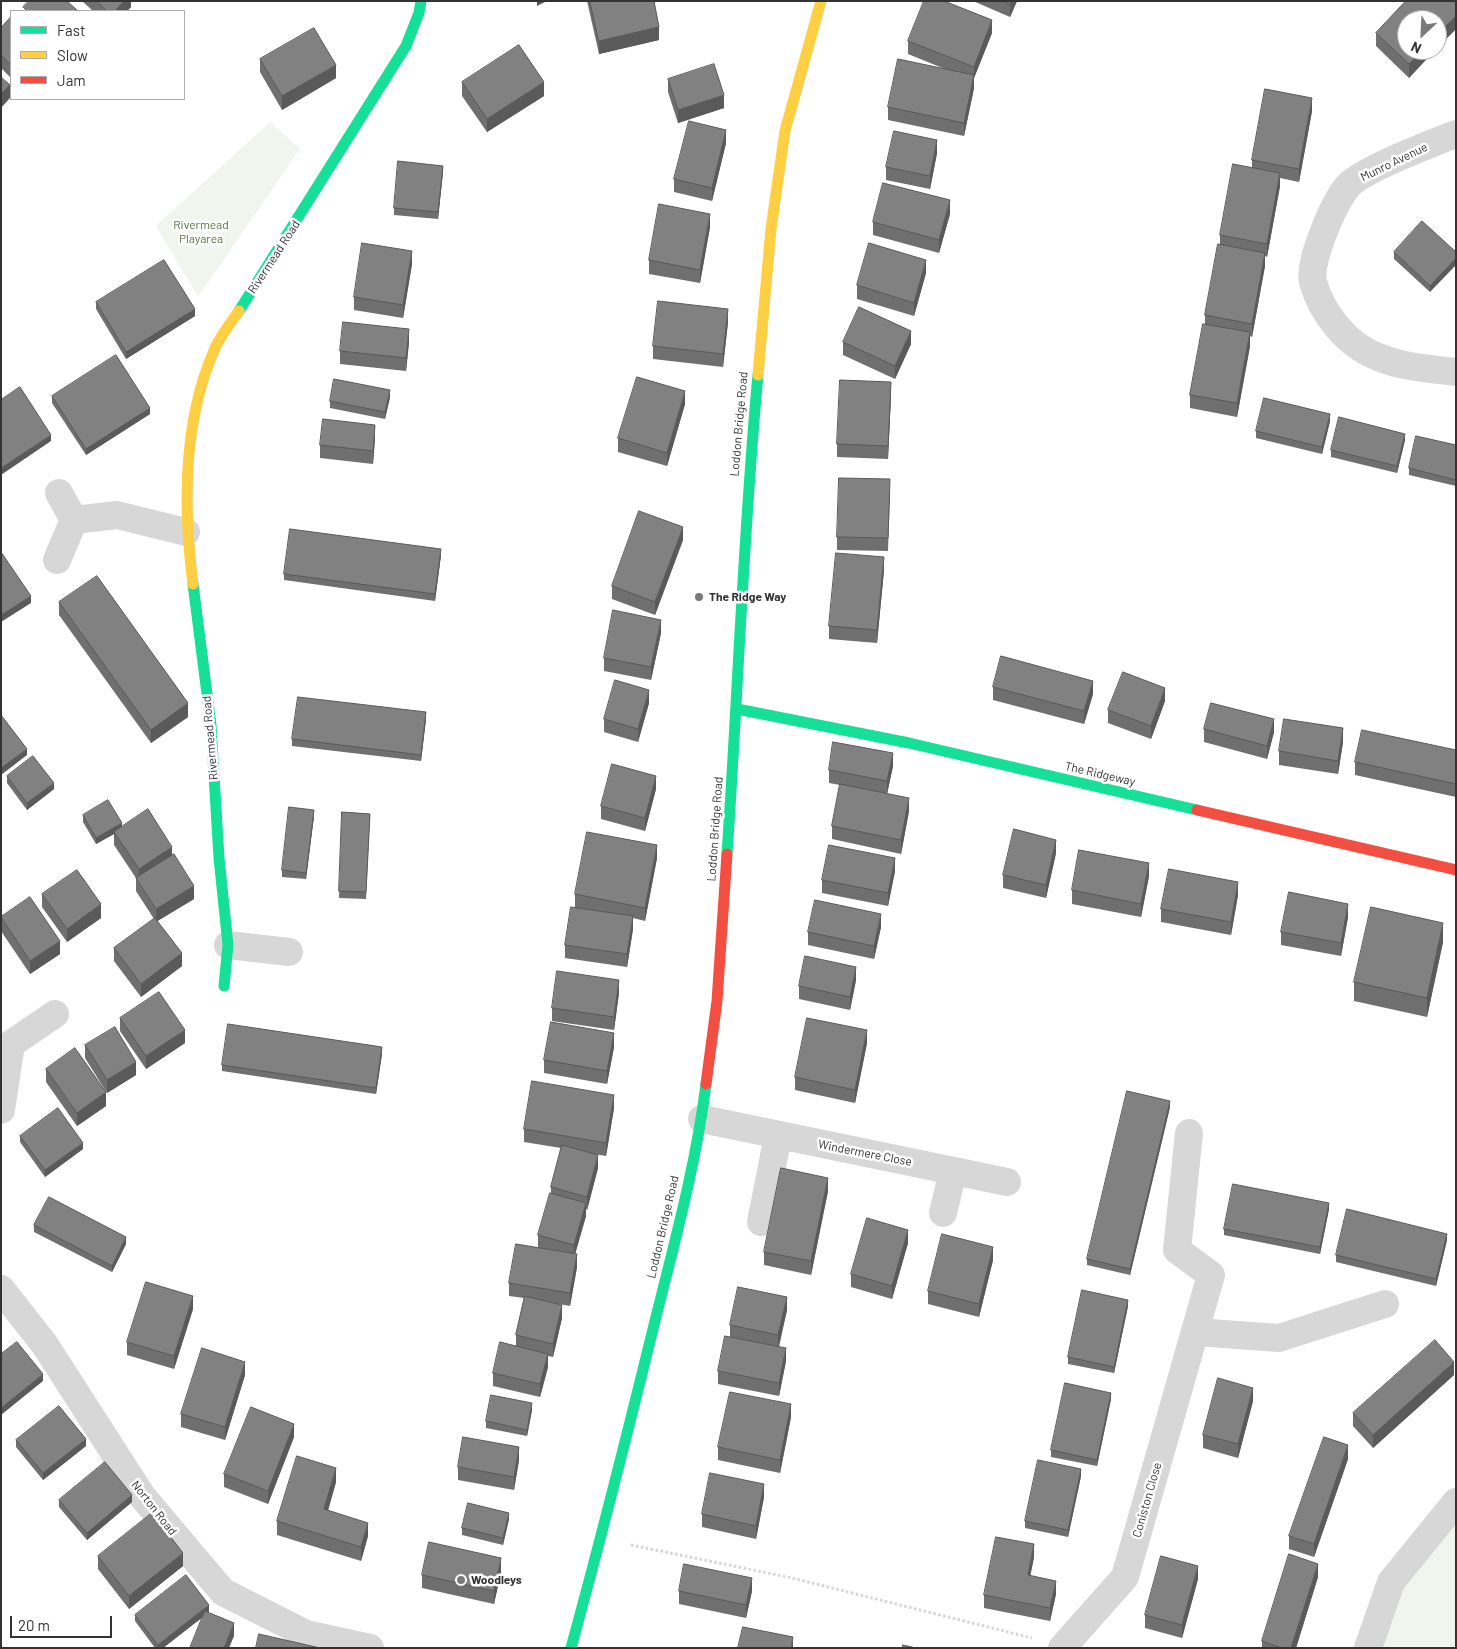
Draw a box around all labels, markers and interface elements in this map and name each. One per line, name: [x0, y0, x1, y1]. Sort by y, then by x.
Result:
legend: [10, 10, 185, 100]
north arrow: [1397, 10, 1447, 60]
text: Fast: [57, 21, 85, 39]
text: N: [1408, 38, 1424, 58]
text: Slow: [57, 46, 88, 64]
text: Jam: [57, 71, 86, 89]
street label: Munro Avenue: [1358, 140, 1430, 184]
park label: Rivermead Playarea: [173, 218, 229, 246]
street label: Rivermead Road: [245, 218, 303, 296]
street label: Loddon Bridge Road: [727, 371, 751, 477]
place label: The Ridge Way: [709, 590, 786, 604]
marker: The Ridge Way: [693, 591, 705, 603]
street label: Rivermead Road: [199, 695, 221, 781]
street label: The Ridgeway: [1063, 759, 1137, 789]
street label: Loddon Bridge Road: [704, 776, 726, 882]
street label: Windermere Close: [817, 1137, 913, 1169]
street label: Loddon Bridge Road: [644, 1174, 682, 1280]
street label: Coniston Close: [1129, 1461, 1165, 1539]
street label: Norton Road: [128, 1478, 180, 1538]
place label: Woodleys: [471, 1573, 522, 1587]
marker: Woodleys: [455, 1574, 467, 1586]
scale bar: [12, 1606, 115, 1638]
text: 20 m: [18, 1616, 50, 1634]

